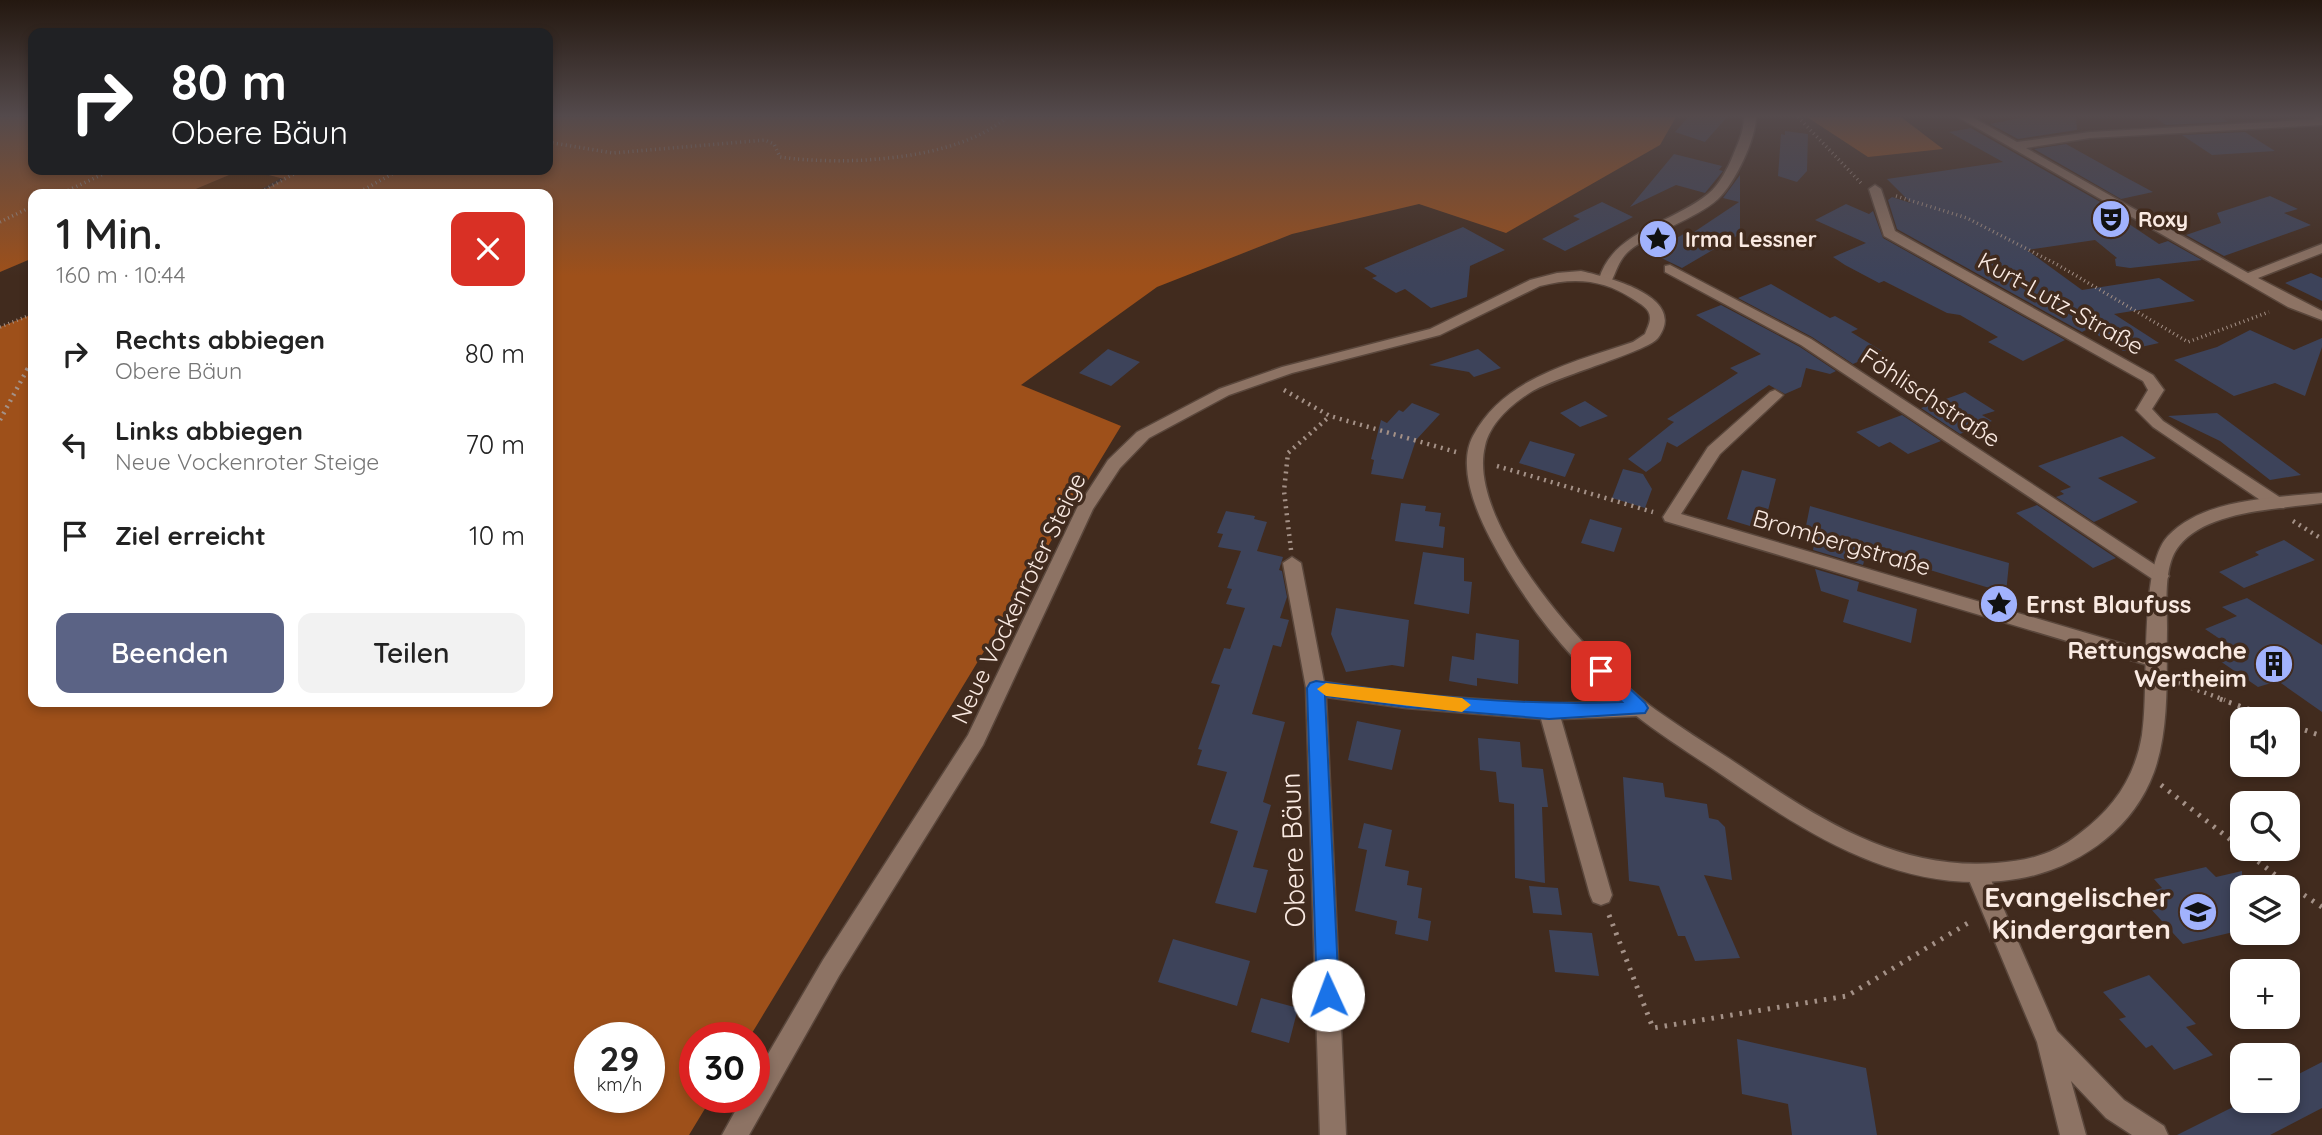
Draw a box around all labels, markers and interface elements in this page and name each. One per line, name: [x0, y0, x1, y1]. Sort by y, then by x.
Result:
text: 80 m: [171, 51, 287, 112]
icon: right: [56, 56, 147, 147]
text: Obere Bäun: [171, 112, 348, 152]
theatre icon: Roxy: [2090, 198, 2132, 240]
place label: Roxy: [2138, 206, 2188, 232]
text: 1 Min.: [56, 207, 162, 260]
button: close: [451, 212, 525, 286]
place icon: Irma Lessner: [1637, 218, 1679, 260]
place label: Irma Lessner: [1685, 226, 1817, 252]
street label: Kurt-Lutz-Straße: [1973, 245, 2149, 361]
text: 160 m · 10:44: [56, 260, 186, 289]
text: Rechts abbiegen: [115, 323, 325, 356]
icon: right: [56, 335, 94, 373]
text: 80 m: [465, 337, 525, 370]
street label: Föhlischstraße: [1855, 341, 2007, 453]
text: Obere Bäun: [115, 356, 242, 385]
text: Links abbiegen: [115, 414, 303, 447]
icon: left: [56, 426, 94, 464]
text: 70 m: [465, 428, 525, 461]
text: Neue Vockenroter Steige: [115, 447, 379, 476]
street label: Neue Vockenroter Steige: [944, 468, 1092, 728]
street label: Brombergstraße: [1750, 502, 1934, 582]
icon: arrive: [56, 517, 94, 555]
text: Ziel erreicht: [115, 519, 266, 552]
text: 10 m: [469, 519, 525, 552]
place icon: Ernst Blaufuss: [1978, 583, 2020, 625]
place label: Ernst Blaufuss: [2026, 589, 2191, 619]
button: Beenden: [56, 613, 284, 693]
button: Teilen: [298, 613, 525, 693]
place label: Rettungswache Wertheim: [2068, 635, 2247, 693]
pin: [1571, 641, 1631, 701]
building icon: Rettungswache Wertheim: [2253, 643, 2295, 685]
icon: arrive: [1582, 652, 1620, 690]
map controls: [2230, 707, 2300, 1113]
button: sound: [2230, 707, 2300, 777]
street label: Obere Bäun: [1272, 772, 1312, 928]
button: search: [2230, 791, 2300, 861]
button: layers: [2230, 875, 2300, 945]
place label: Evangelischer Kindergarten: [1984, 879, 2171, 946]
school or university icon: Evangelischer Kindergarten: [2177, 891, 2219, 933]
position arrow: [1291, 958, 1365, 1032]
button: +: [2230, 959, 2300, 1029]
speed limit sign: 30: [679, 1022, 770, 1113]
text: 29: [600, 1036, 639, 1080]
button: −: [2230, 1043, 2300, 1113]
text: km/h: [597, 1073, 642, 1096]

